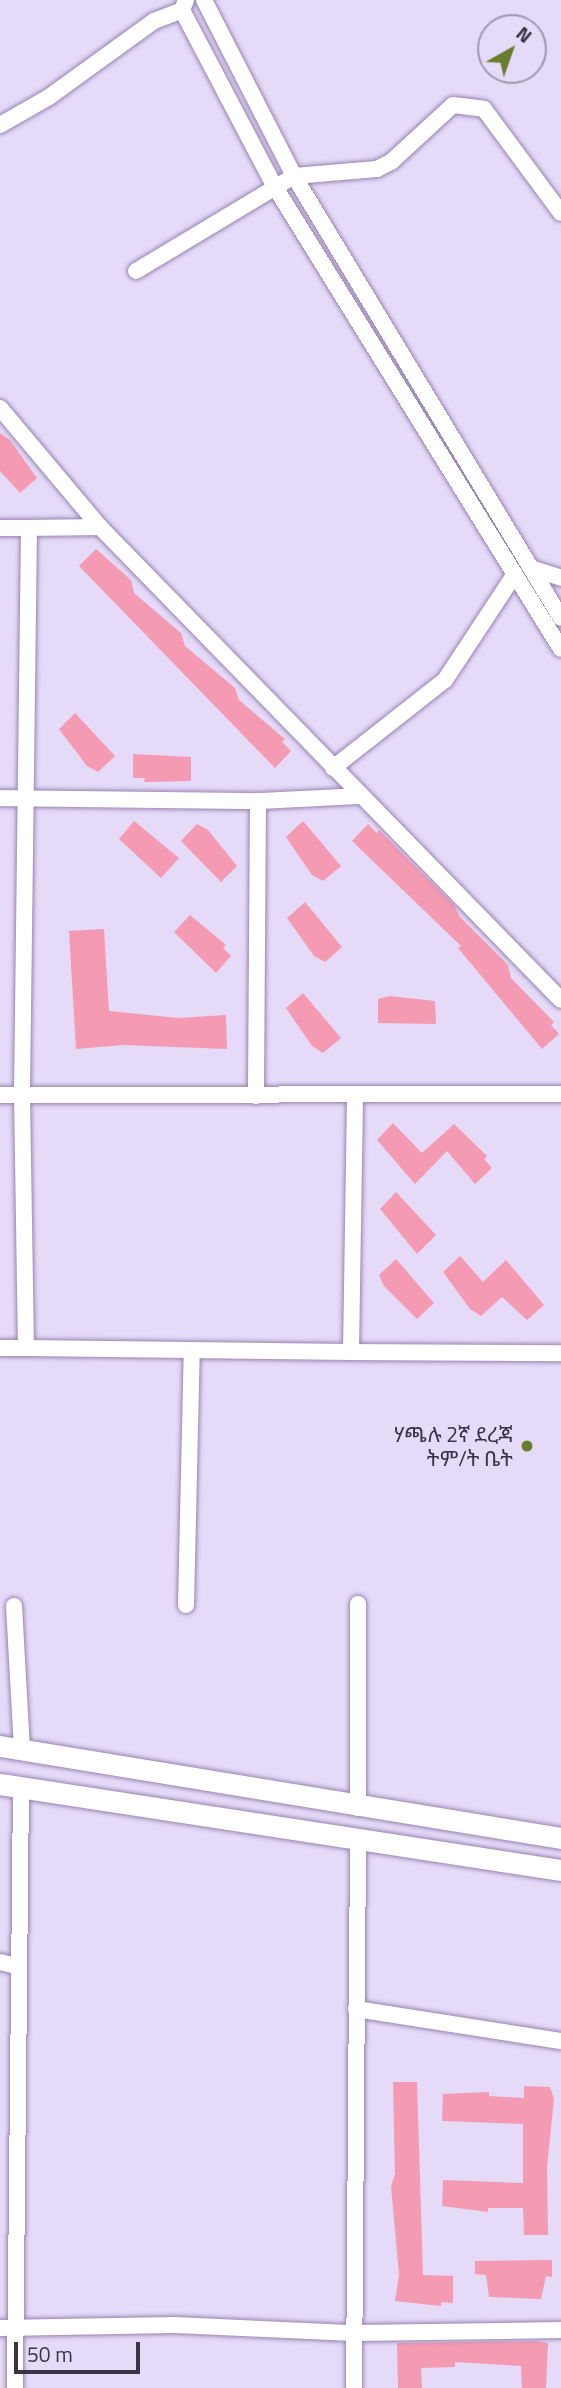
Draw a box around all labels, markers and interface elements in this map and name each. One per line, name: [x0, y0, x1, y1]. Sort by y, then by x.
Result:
north arrow: [477, 14, 547, 84]
text: N: [510, 19, 539, 49]
place label: ሃጫሉ 2ኛ ደረጃ ትም/ት ቤት: [394, 1421, 513, 1471]
marker: ሃጫሉ 2ኛ ደረጃ ትም/ት ቤት: [519, 1438, 535, 1454]
scale bar: [18, 2328, 144, 2372]
text: 50 m: [27, 2338, 73, 2370]

